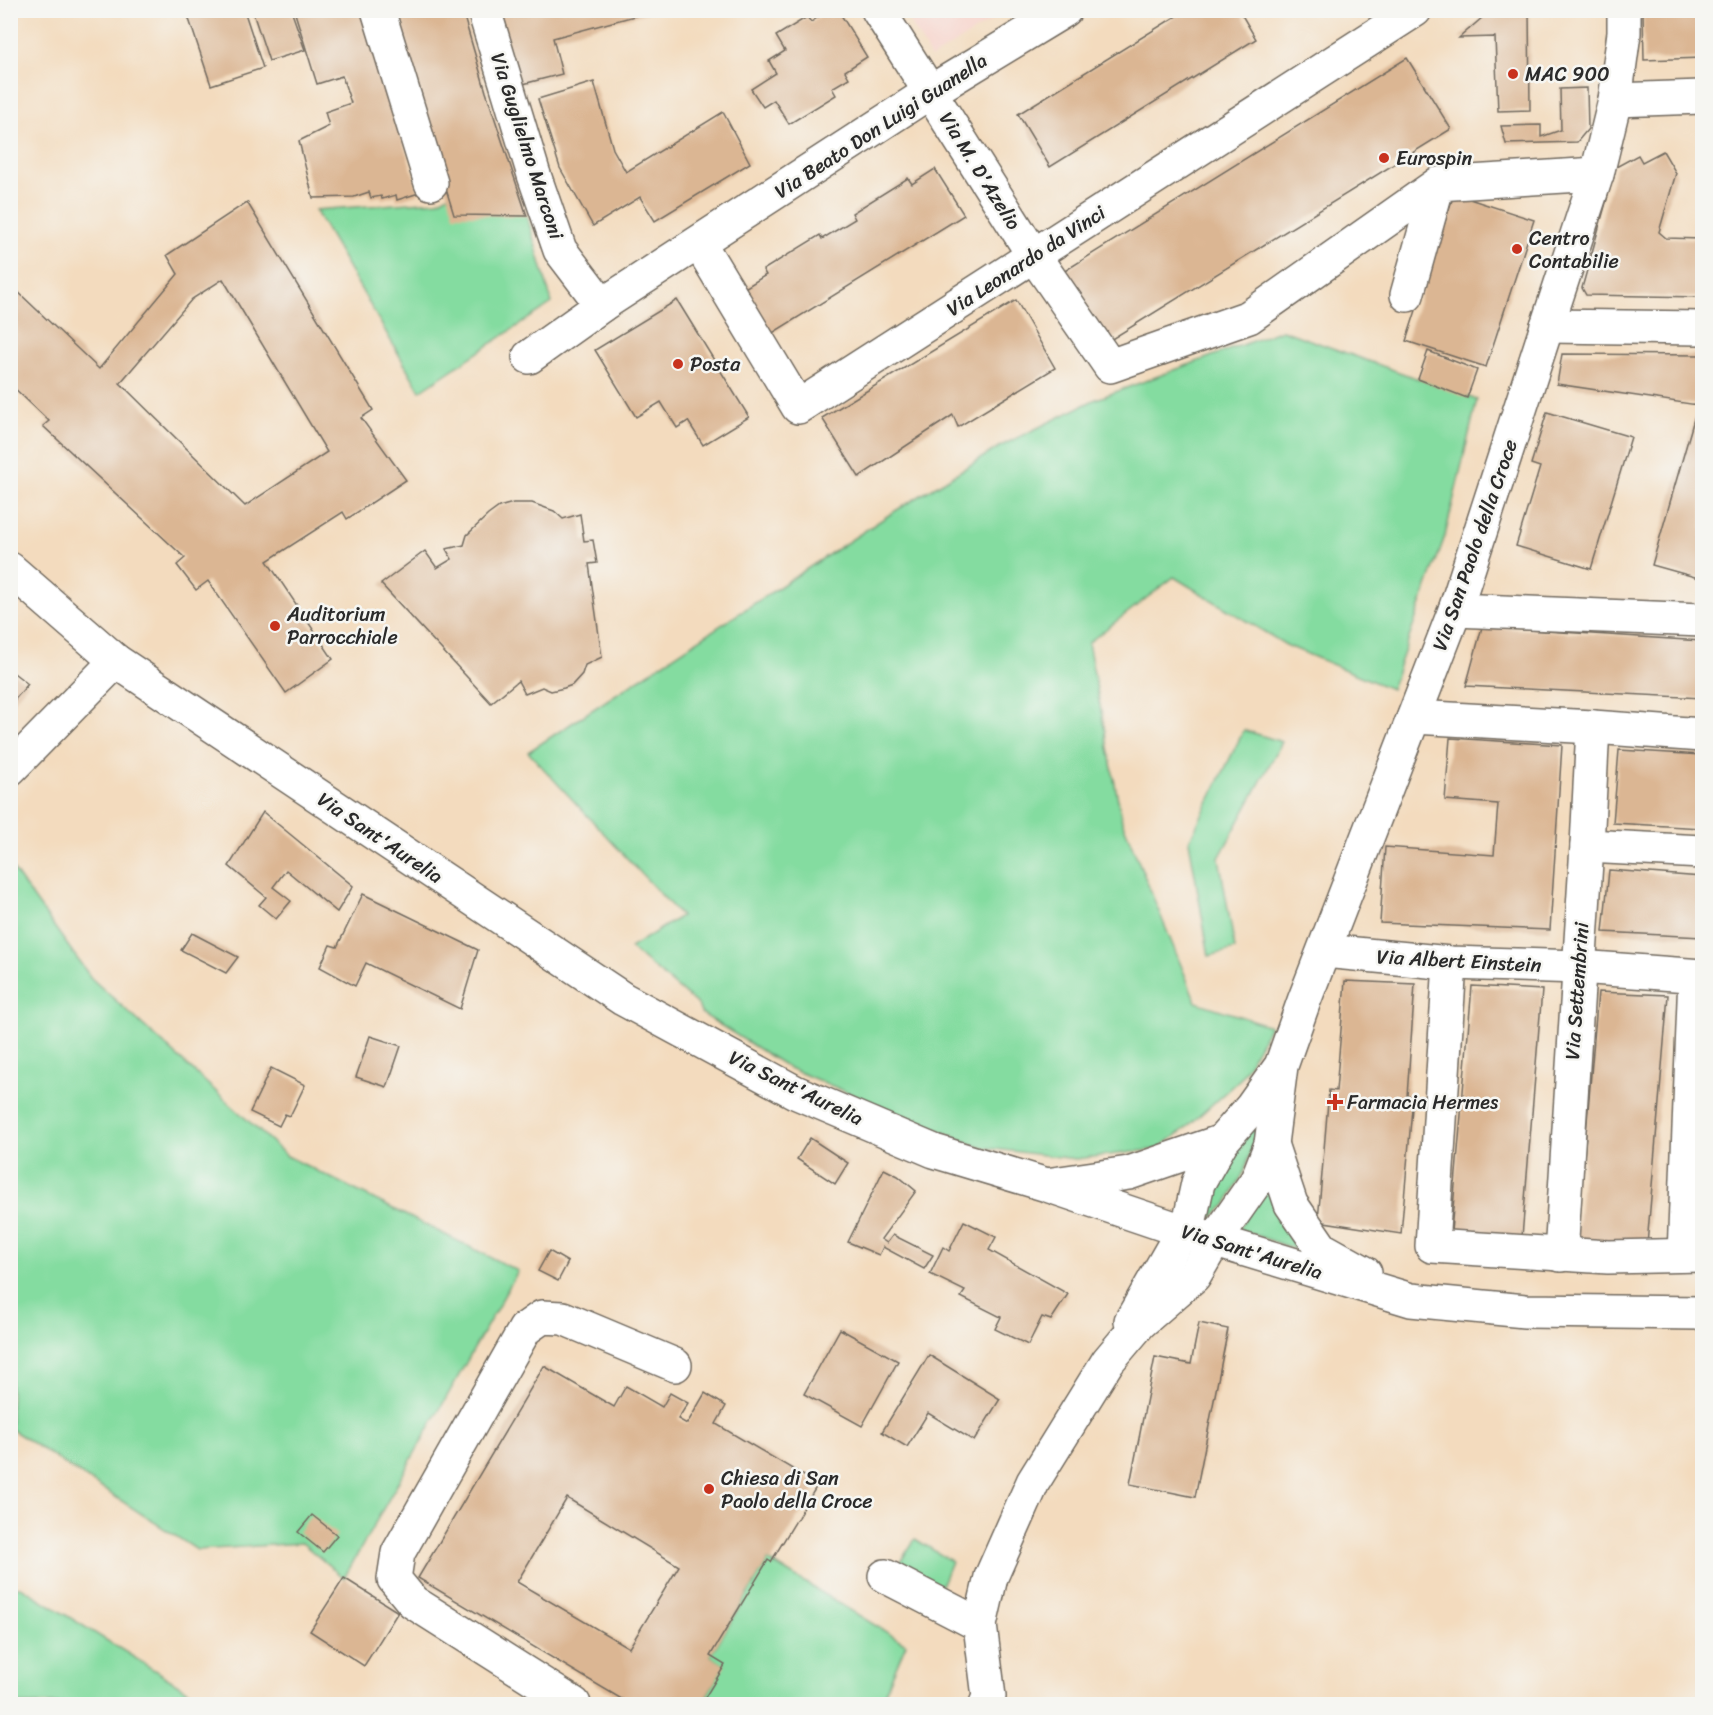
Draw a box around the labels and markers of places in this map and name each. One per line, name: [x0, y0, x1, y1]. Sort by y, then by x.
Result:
place label: MAC 900: [1525, 57, 1610, 92]
marker: MAC 900: [1506, 67, 1520, 81]
place label: Eurospin: [1396, 141, 1472, 176]
marker: Eurospin: [1377, 151, 1391, 165]
place label: Centro Contabilie: [1529, 221, 1619, 279]
marker: Centro Contabilie: [1510, 242, 1524, 256]
place label: Posta: [690, 347, 741, 382]
marker: Posta: [671, 357, 685, 371]
place label: Auditorium Parrocchiale: [286, 597, 398, 655]
marker: Auditorium Parrocchiale: [268, 619, 282, 633]
place label: Farmacia Hermes: [1347, 1085, 1499, 1120]
marker: Farmacia Hermes: [1328, 1095, 1342, 1109]
place label: Chiesa di San Paolo della Croce: [721, 1461, 872, 1519]
marker: Chiesa di San Paolo della Croce: [702, 1482, 716, 1496]

